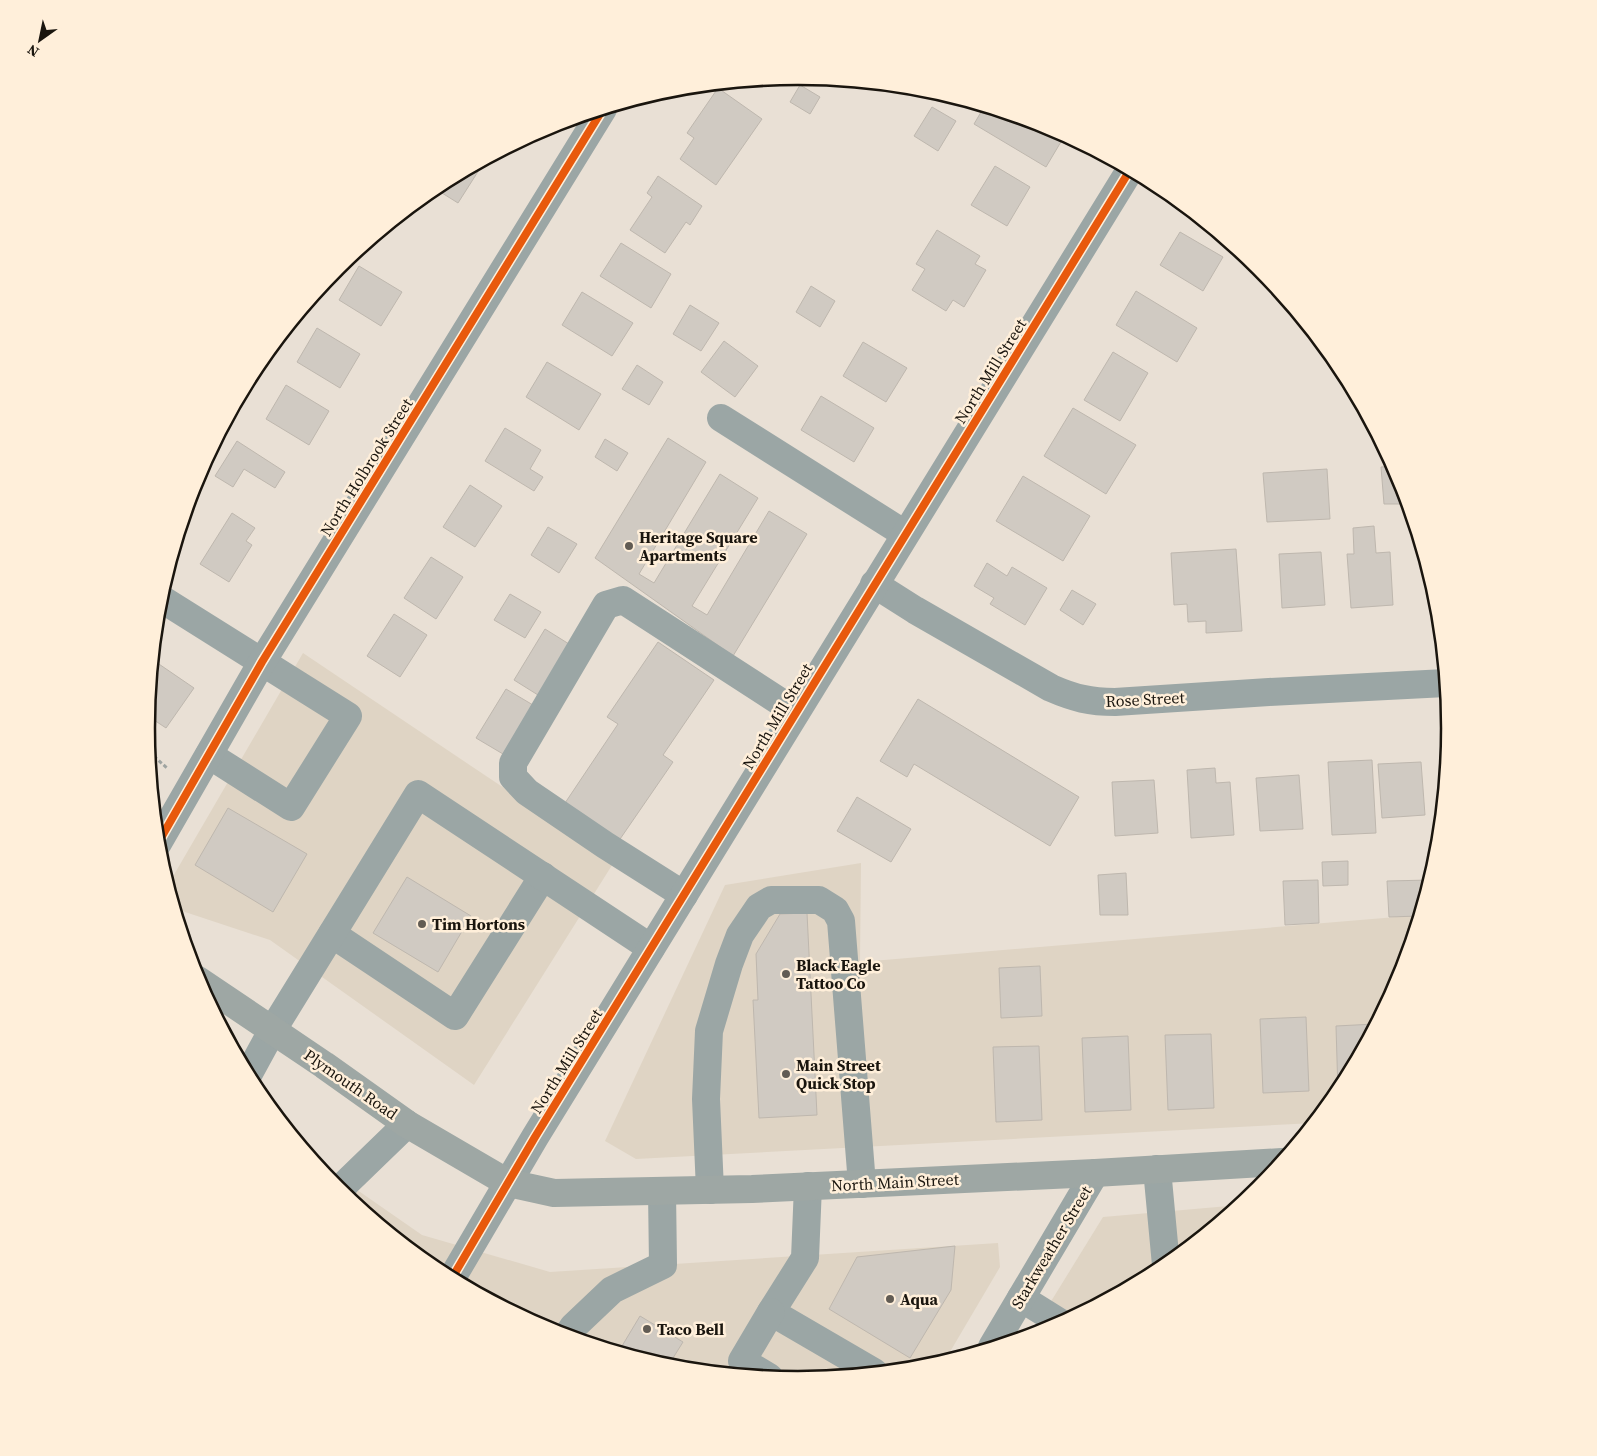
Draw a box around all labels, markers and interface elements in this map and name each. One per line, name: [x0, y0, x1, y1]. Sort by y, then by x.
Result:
north arrow: [15, 15, 65, 65]
text: N: [23, 40, 43, 62]
street label: North Mill Street: [949, 314, 1031, 428]
street label: North Holbrook Street: [315, 393, 418, 540]
place label: Heritage Square Apartments: [639, 526, 758, 566]
marker: Heritage Square Apartments: [623, 540, 635, 552]
street label: North Mill Street: [737, 658, 818, 773]
street label: Rose Street: [1105, 686, 1186, 712]
place label: Tim Hortons: [432, 913, 525, 935]
marker: Tim Hortons: [416, 918, 428, 930]
place label: Black Eagle Tattoo Co: [796, 954, 881, 994]
marker: Black Eagle Tattoo Co: [780, 968, 792, 980]
street label: North Mill Street: [525, 1004, 607, 1118]
street label: Plymouth Road: [300, 1044, 402, 1124]
place label: Main Street Quick Stop: [796, 1054, 881, 1094]
marker: Main Street Quick Stop: [780, 1068, 792, 1080]
street label: North Main Street: [831, 1168, 960, 1196]
street label: Starkweather Street: [1006, 1181, 1097, 1312]
place label: Aqua: [900, 1288, 938, 1310]
marker: Aqua: [884, 1293, 896, 1305]
place label: Taco Bell: [657, 1318, 724, 1340]
marker: Taco Bell: [641, 1323, 653, 1335]

